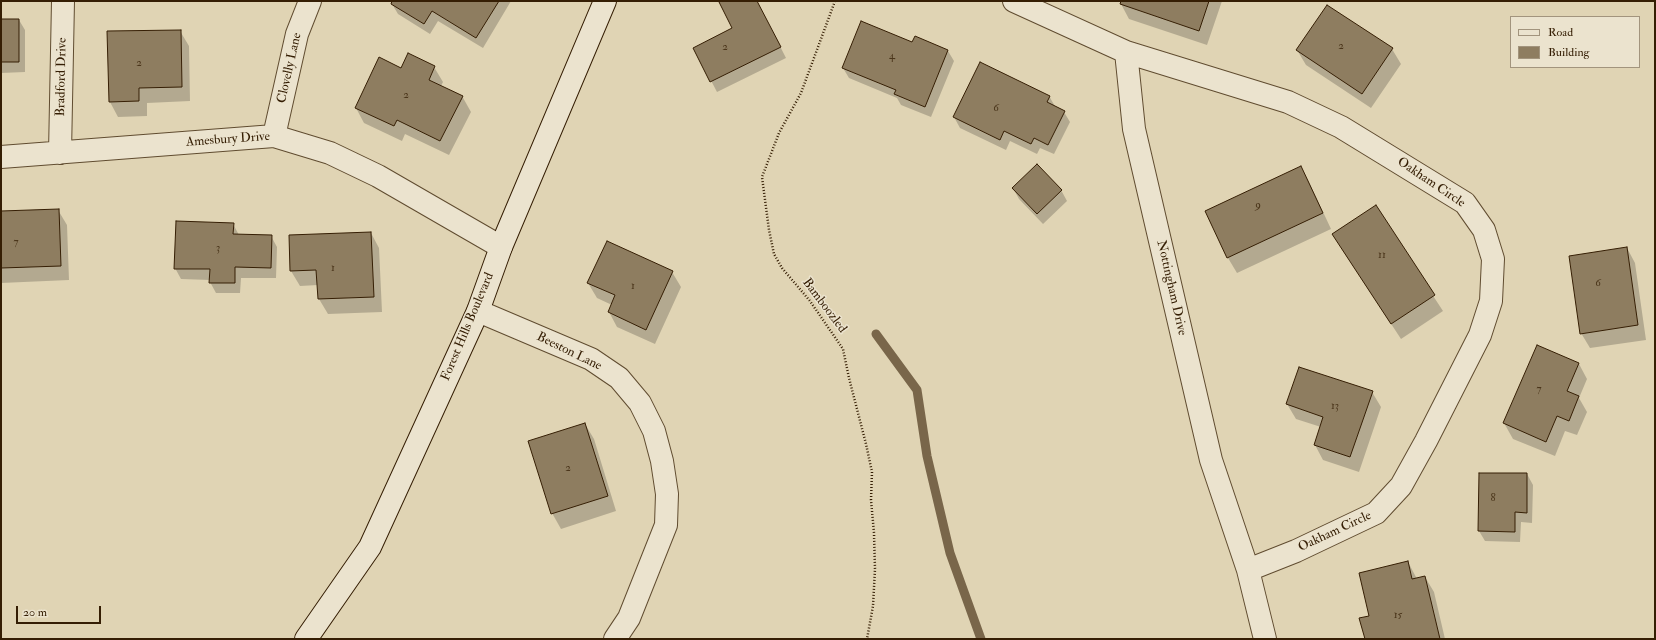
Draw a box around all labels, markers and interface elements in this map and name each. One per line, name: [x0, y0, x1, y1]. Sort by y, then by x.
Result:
legend: [1510, 16, 1640, 68]
text: Road: [1548, 25, 1573, 40]
street label: Clovelly Lane: [274, 31, 306, 105]
street label: Bradford Drive: [54, 37, 70, 117]
house number: 2: [1338, 40, 1344, 54]
house number: 2: [722, 41, 728, 55]
text: Building: [1548, 45, 1589, 60]
house number: 4: [889, 50, 895, 64]
house number: 2: [136, 57, 142, 71]
house number: 2: [403, 89, 409, 103]
house number: 6: [993, 102, 999, 116]
street label: Amesbury Drive: [185, 129, 271, 151]
street label: Oakham Circle: [1394, 155, 1468, 211]
house number: 9: [1255, 199, 1261, 213]
house number: 7: [13, 236, 19, 250]
street label: Nottingham Drive: [1152, 239, 1190, 337]
house number: 3: [216, 242, 220, 256]
house number: 11: [1378, 249, 1386, 263]
house number: 1: [331, 262, 335, 276]
street label: Forest Hills Boulevard: [438, 271, 498, 383]
street label: Bamboozled: [798, 276, 850, 336]
house number: 6: [1595, 277, 1601, 291]
house number: 1: [631, 280, 635, 294]
street label: Beeston Lane: [534, 330, 604, 374]
house number: 7: [1536, 383, 1542, 397]
house number: 13: [1331, 400, 1339, 414]
house number: 2: [565, 462, 571, 476]
house number: 8: [1490, 492, 1496, 506]
street label: Oakham Circle: [1296, 508, 1374, 556]
scale bar: [18, 598, 103, 624]
text: 20 m: [23, 605, 47, 620]
house number: 15: [1394, 609, 1402, 623]

